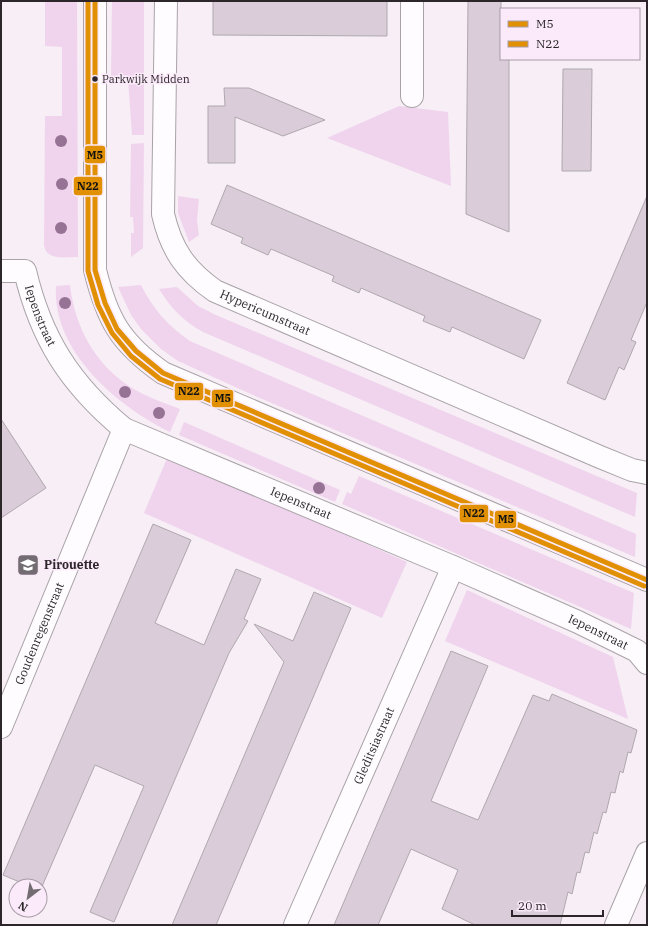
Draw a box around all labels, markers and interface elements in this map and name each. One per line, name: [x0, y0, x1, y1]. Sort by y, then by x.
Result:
legend: [500, 8, 640, 60]
text: M5: [536, 16, 554, 31]
text: N22: [536, 36, 560, 51]
place label: Parkwijk Midden: [102, 72, 190, 86]
marker: Parkwijk Midden: [90, 74, 100, 84]
line badge: M5: [84, 145, 106, 164]
text: M5: [87, 148, 103, 162]
line badge: N22: [73, 176, 103, 196]
text: N22: [77, 179, 99, 193]
street label: Iepenstraat: [22, 283, 59, 349]
street label: Hypericumstraat: [218, 286, 313, 338]
line badge: N22: [174, 382, 204, 401]
text: N22: [178, 384, 200, 398]
line badge: M5: [211, 389, 234, 408]
text: M5: [215, 391, 231, 405]
street label: Iepenstraat: [268, 483, 334, 522]
line badge: N22: [459, 504, 489, 523]
text: N22: [463, 506, 485, 520]
line badge: M5: [494, 510, 517, 529]
text: M5: [498, 512, 514, 526]
school or university icon: Pirouette: [15, 552, 41, 578]
place label: Pirouette: [44, 557, 100, 572]
street label: Goudenregenstraat: [11, 580, 67, 687]
street label: Iepenstraat: [566, 611, 631, 652]
street label: Gleditsiastraat: [350, 705, 397, 786]
north arrow: [8, 878, 48, 918]
scale bar: [512, 892, 603, 918]
text: N: [15, 898, 30, 915]
text: 20 m: [518, 898, 547, 913]

